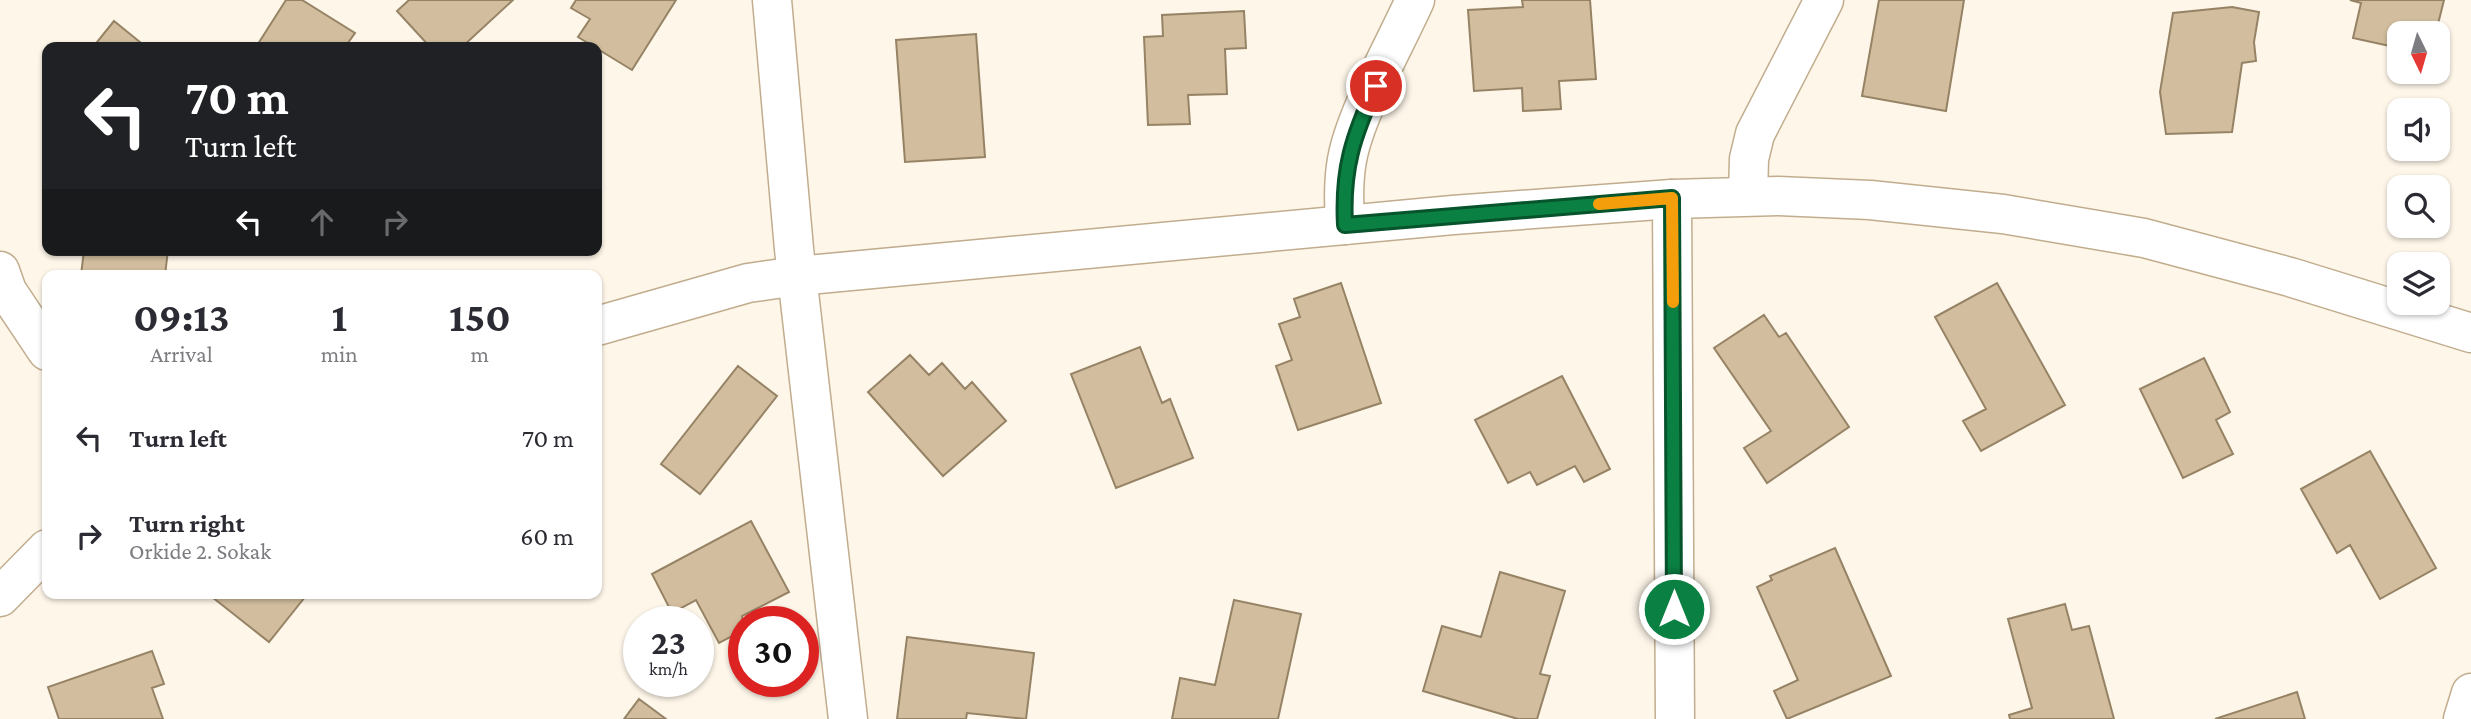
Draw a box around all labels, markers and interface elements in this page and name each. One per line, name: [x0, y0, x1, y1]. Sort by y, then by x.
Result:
north arrow: [2387, 21, 2450, 84]
map controls: [2387, 21, 2450, 315]
pin: [1346, 56, 1406, 116]
icon: arrive: [1357, 67, 1395, 105]
icon: left: [70, 70, 161, 161]
text: 70 m: [185, 70, 289, 125]
button: sound: [2387, 98, 2450, 161]
text: Turn left: [185, 128, 296, 164]
button: search: [2387, 175, 2450, 238]
icon: left: [230, 203, 268, 241]
icon: ahead: [303, 203, 341, 241]
icon: right: [376, 203, 414, 241]
button: layers: [2387, 252, 2450, 315]
text: 09:13: [133, 293, 230, 340]
text: 1: [331, 293, 347, 340]
text: 150: [449, 293, 511, 340]
text: Arrival: [150, 341, 213, 367]
text: min: [321, 341, 358, 367]
text: m: [471, 341, 489, 367]
icon: left: [70, 419, 108, 457]
text: Turn left: [129, 424, 227, 453]
text: 70 m: [522, 424, 574, 453]
text: Turn right: [129, 509, 245, 538]
icon: right: [70, 517, 108, 555]
text: 60 m: [520, 522, 574, 551]
text: Orkide 2. Sokak: [129, 538, 271, 564]
position arrow: [1637, 572, 1711, 646]
speed limit sign: 30: [728, 606, 819, 697]
text: 23: [651, 623, 686, 662]
text: km/h: [649, 659, 688, 679]

